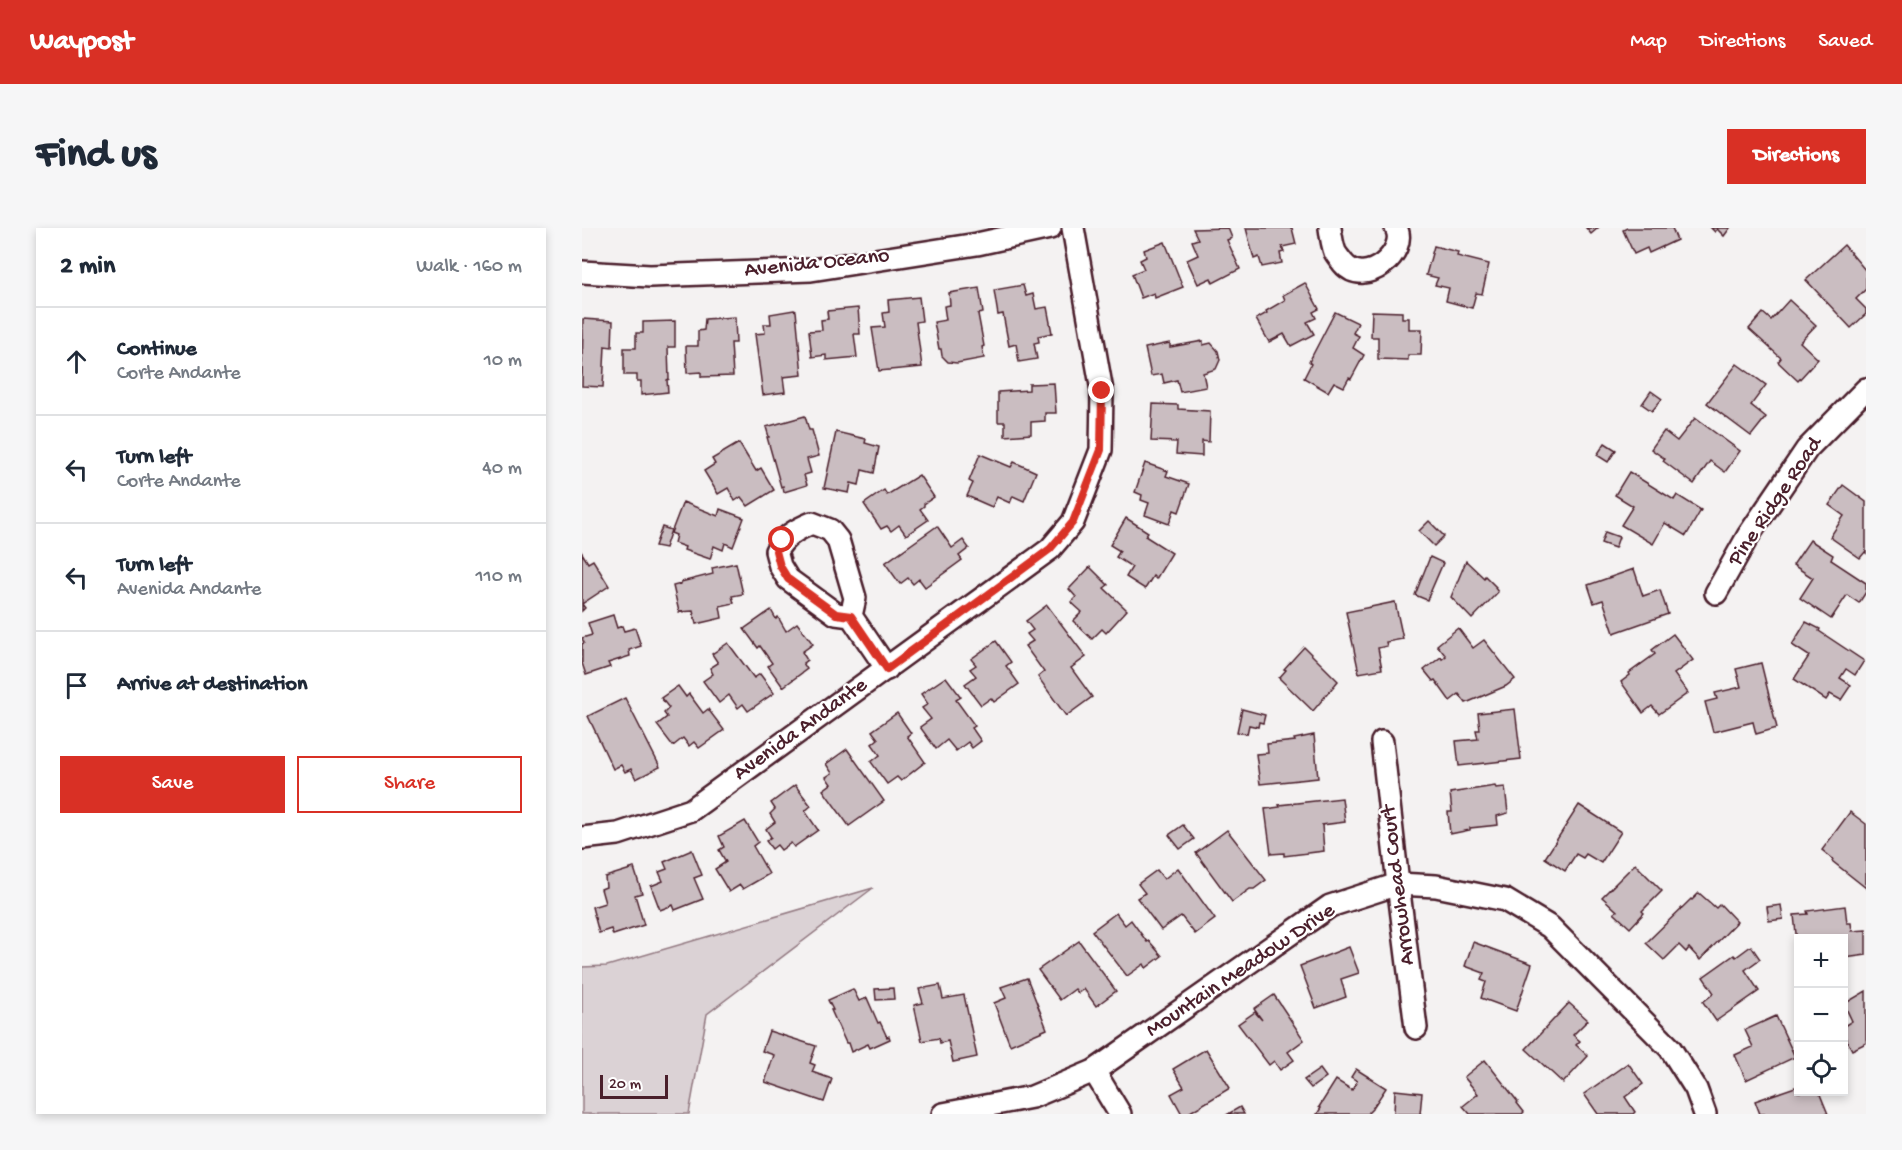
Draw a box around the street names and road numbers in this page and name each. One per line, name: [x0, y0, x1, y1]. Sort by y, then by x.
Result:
street label: Avenida Oceano: [743, 243, 891, 285]
street label: Pine Ridge Road: [1723, 431, 1830, 572]
street label: Avenida Andante: [729, 672, 873, 787]
street label: Arrowhead Court: [1376, 802, 1422, 966]
street label: Mountain Meadow Drive: [1142, 898, 1341, 1044]

